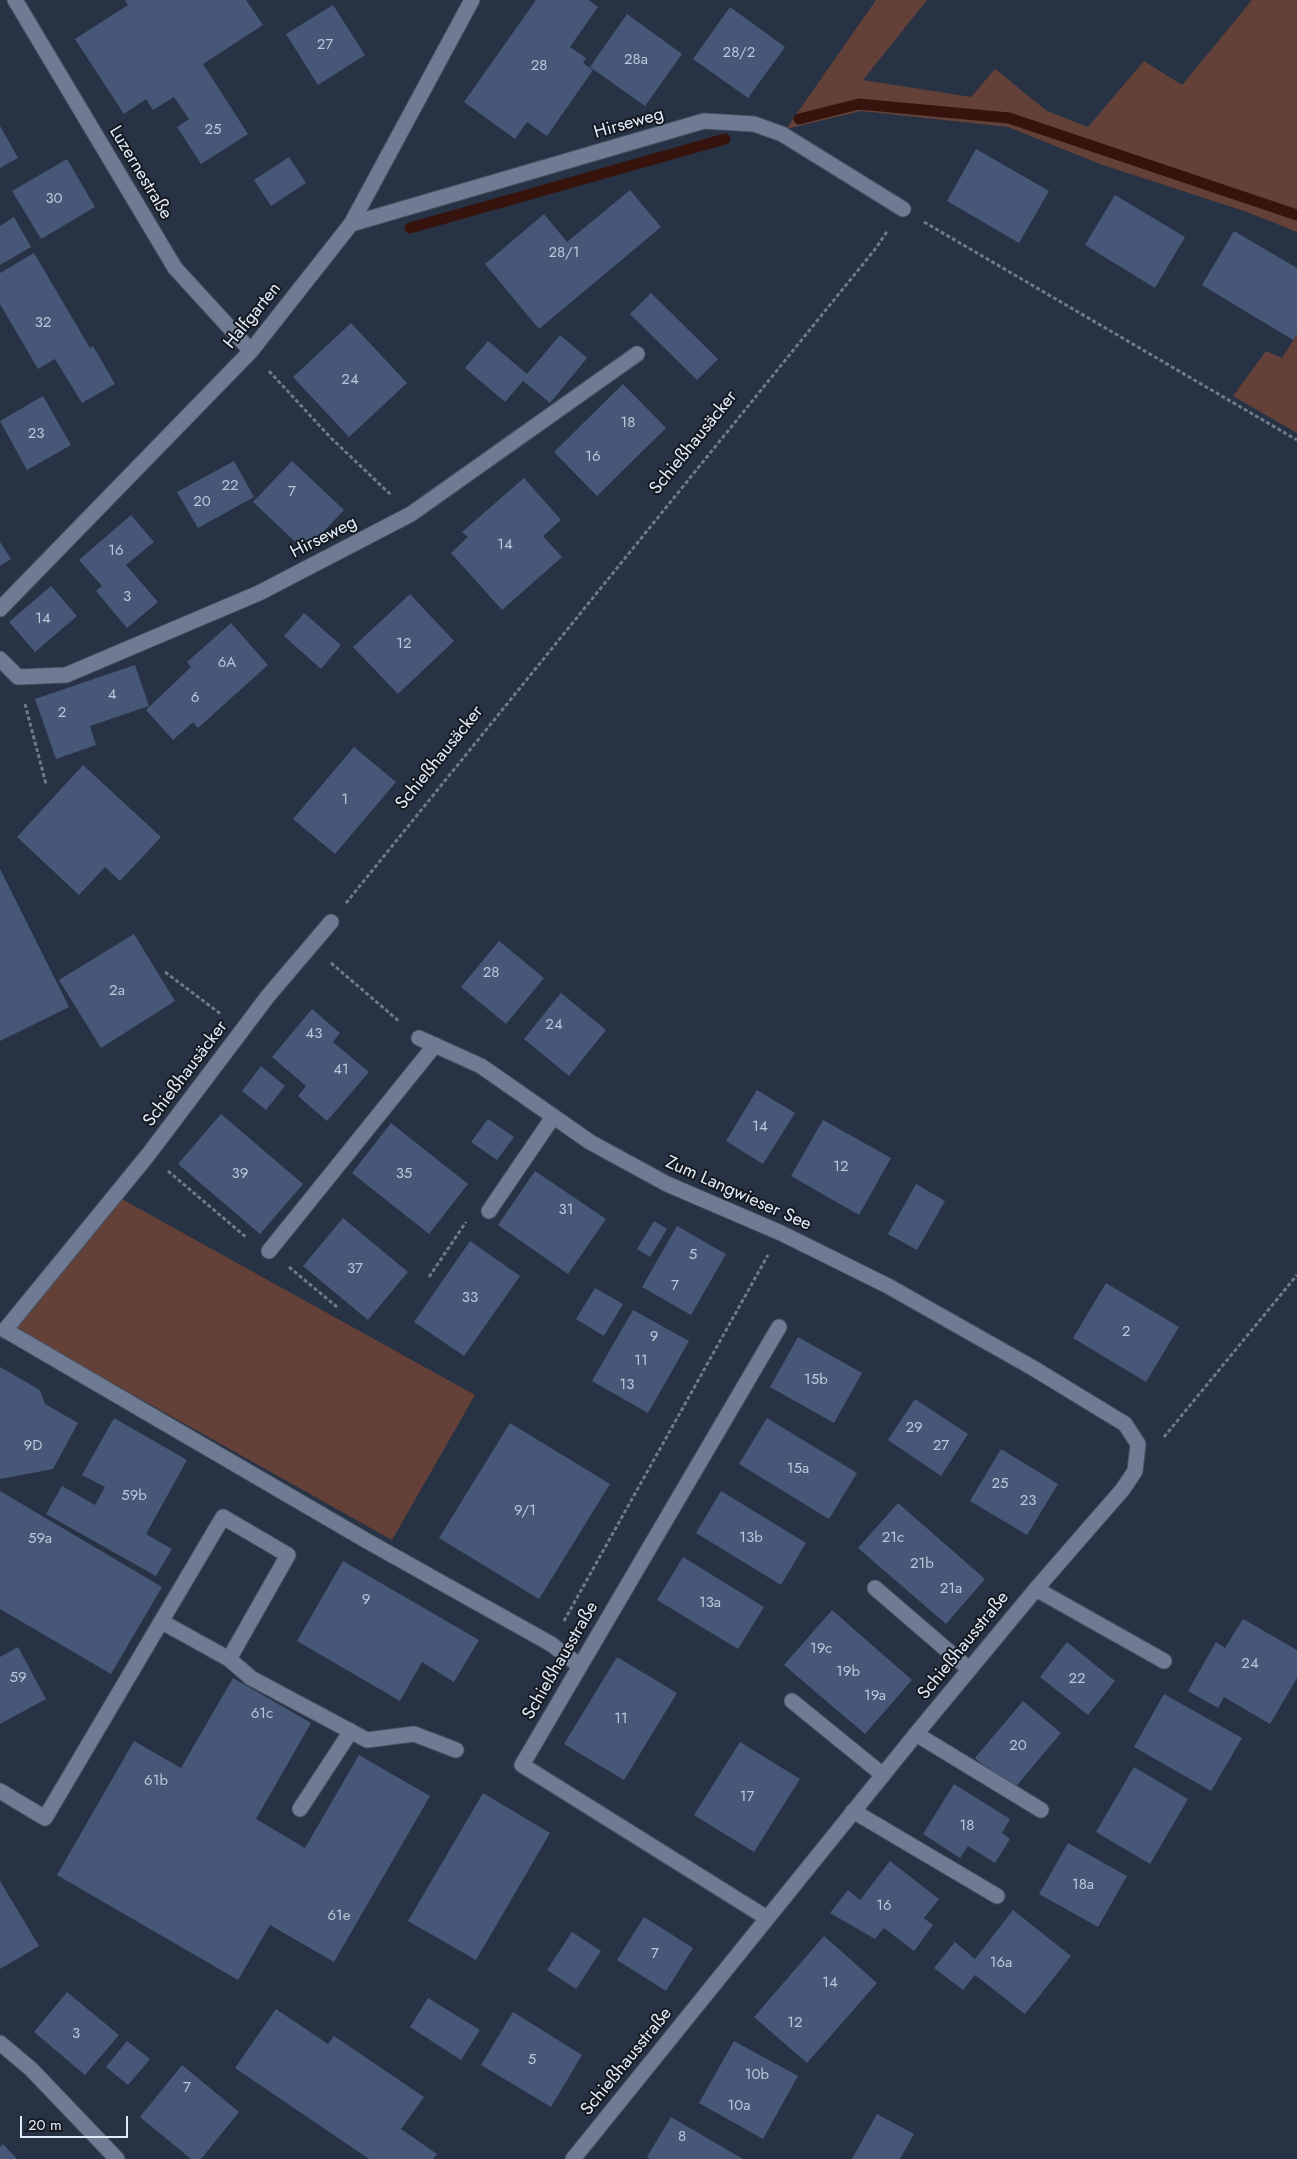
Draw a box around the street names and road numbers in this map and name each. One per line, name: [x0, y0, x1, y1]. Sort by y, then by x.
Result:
street label: Hirseweg: [592, 104, 666, 144]
street label: Luzernestraße: [104, 122, 176, 224]
street label: Halfgarten: [220, 279, 286, 353]
street label: Schießhausäcker: [646, 387, 742, 499]
street label: Hirseweg: [287, 512, 361, 564]
street label: Schießhausäcker: [392, 702, 488, 814]
street label: Schießhausäcker: [139, 1017, 233, 1131]
street label: Zum Langwieser See: [662, 1152, 814, 1236]
street label: Schießhausstraße: [914, 1588, 1014, 1704]
street label: Schießhausstraße: [518, 1598, 604, 1724]
street label: Schießhausstraße: [577, 2004, 677, 2120]

